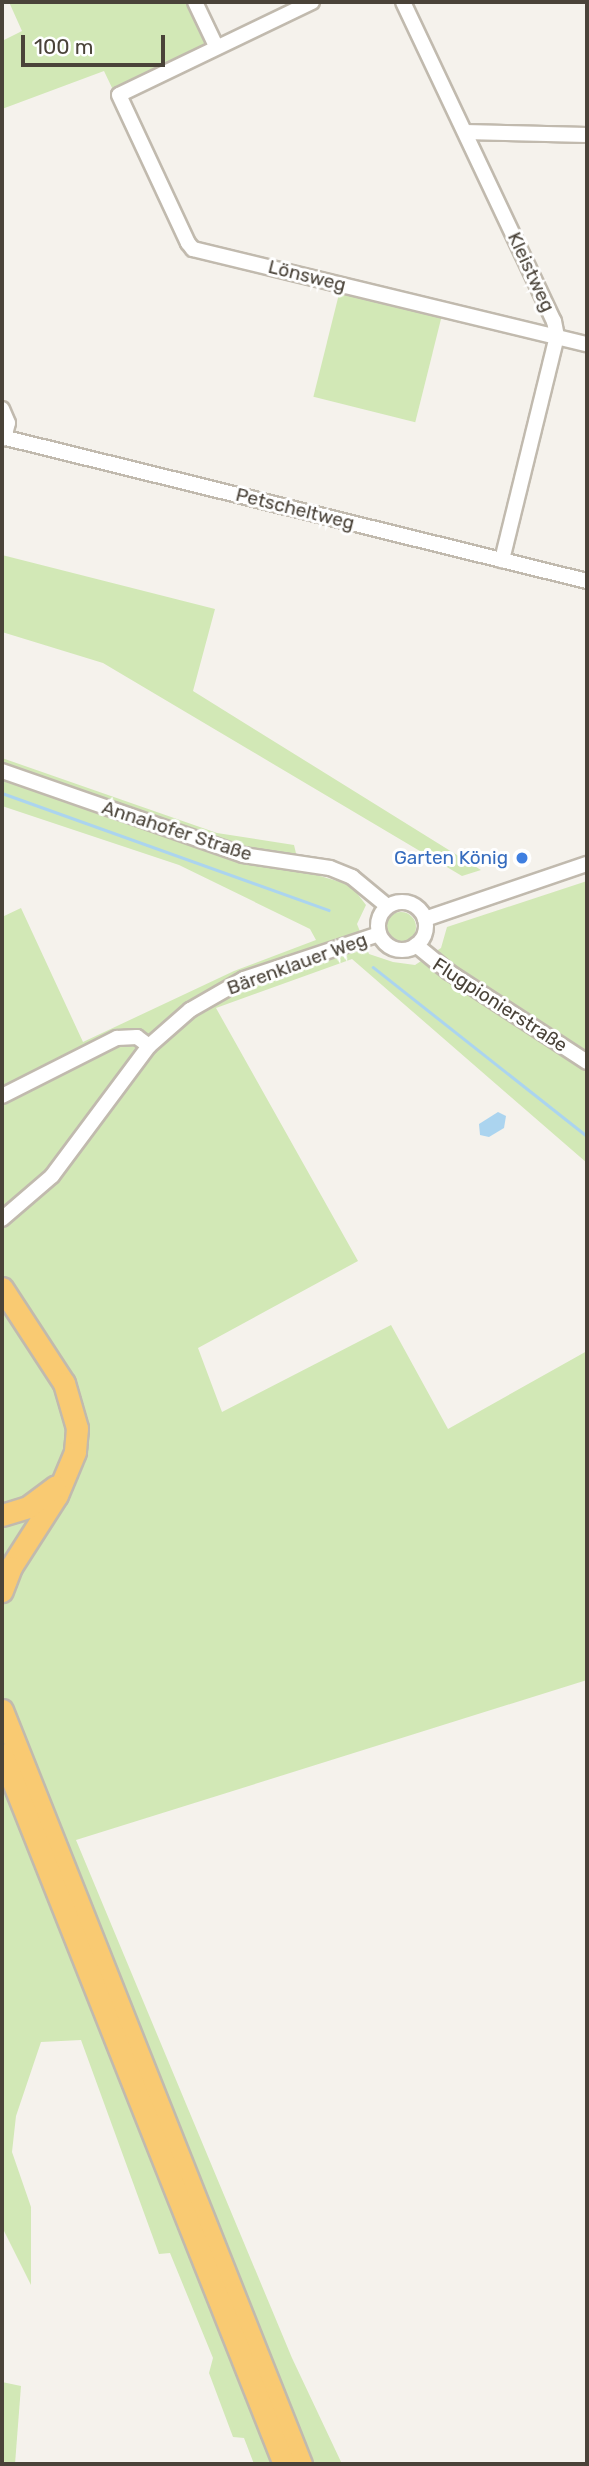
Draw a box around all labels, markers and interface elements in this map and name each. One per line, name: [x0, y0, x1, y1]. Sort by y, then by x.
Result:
scale bar: [24, 21, 168, 65]
text: 100 m: [34, 34, 93, 59]
street label: Kleistweg: [503, 229, 559, 315]
street label: Lönsweg: [266, 255, 348, 297]
street label: Petscheltweg: [233, 483, 357, 535]
street label: Annahofer Straße: [99, 796, 255, 866]
place label: Garten König: [394, 847, 508, 869]
marker: Garten König: [514, 850, 530, 866]
street label: Bärenklauer Weg: [224, 928, 370, 1000]
street label: Flugpionierstraße: [428, 953, 572, 1057]

